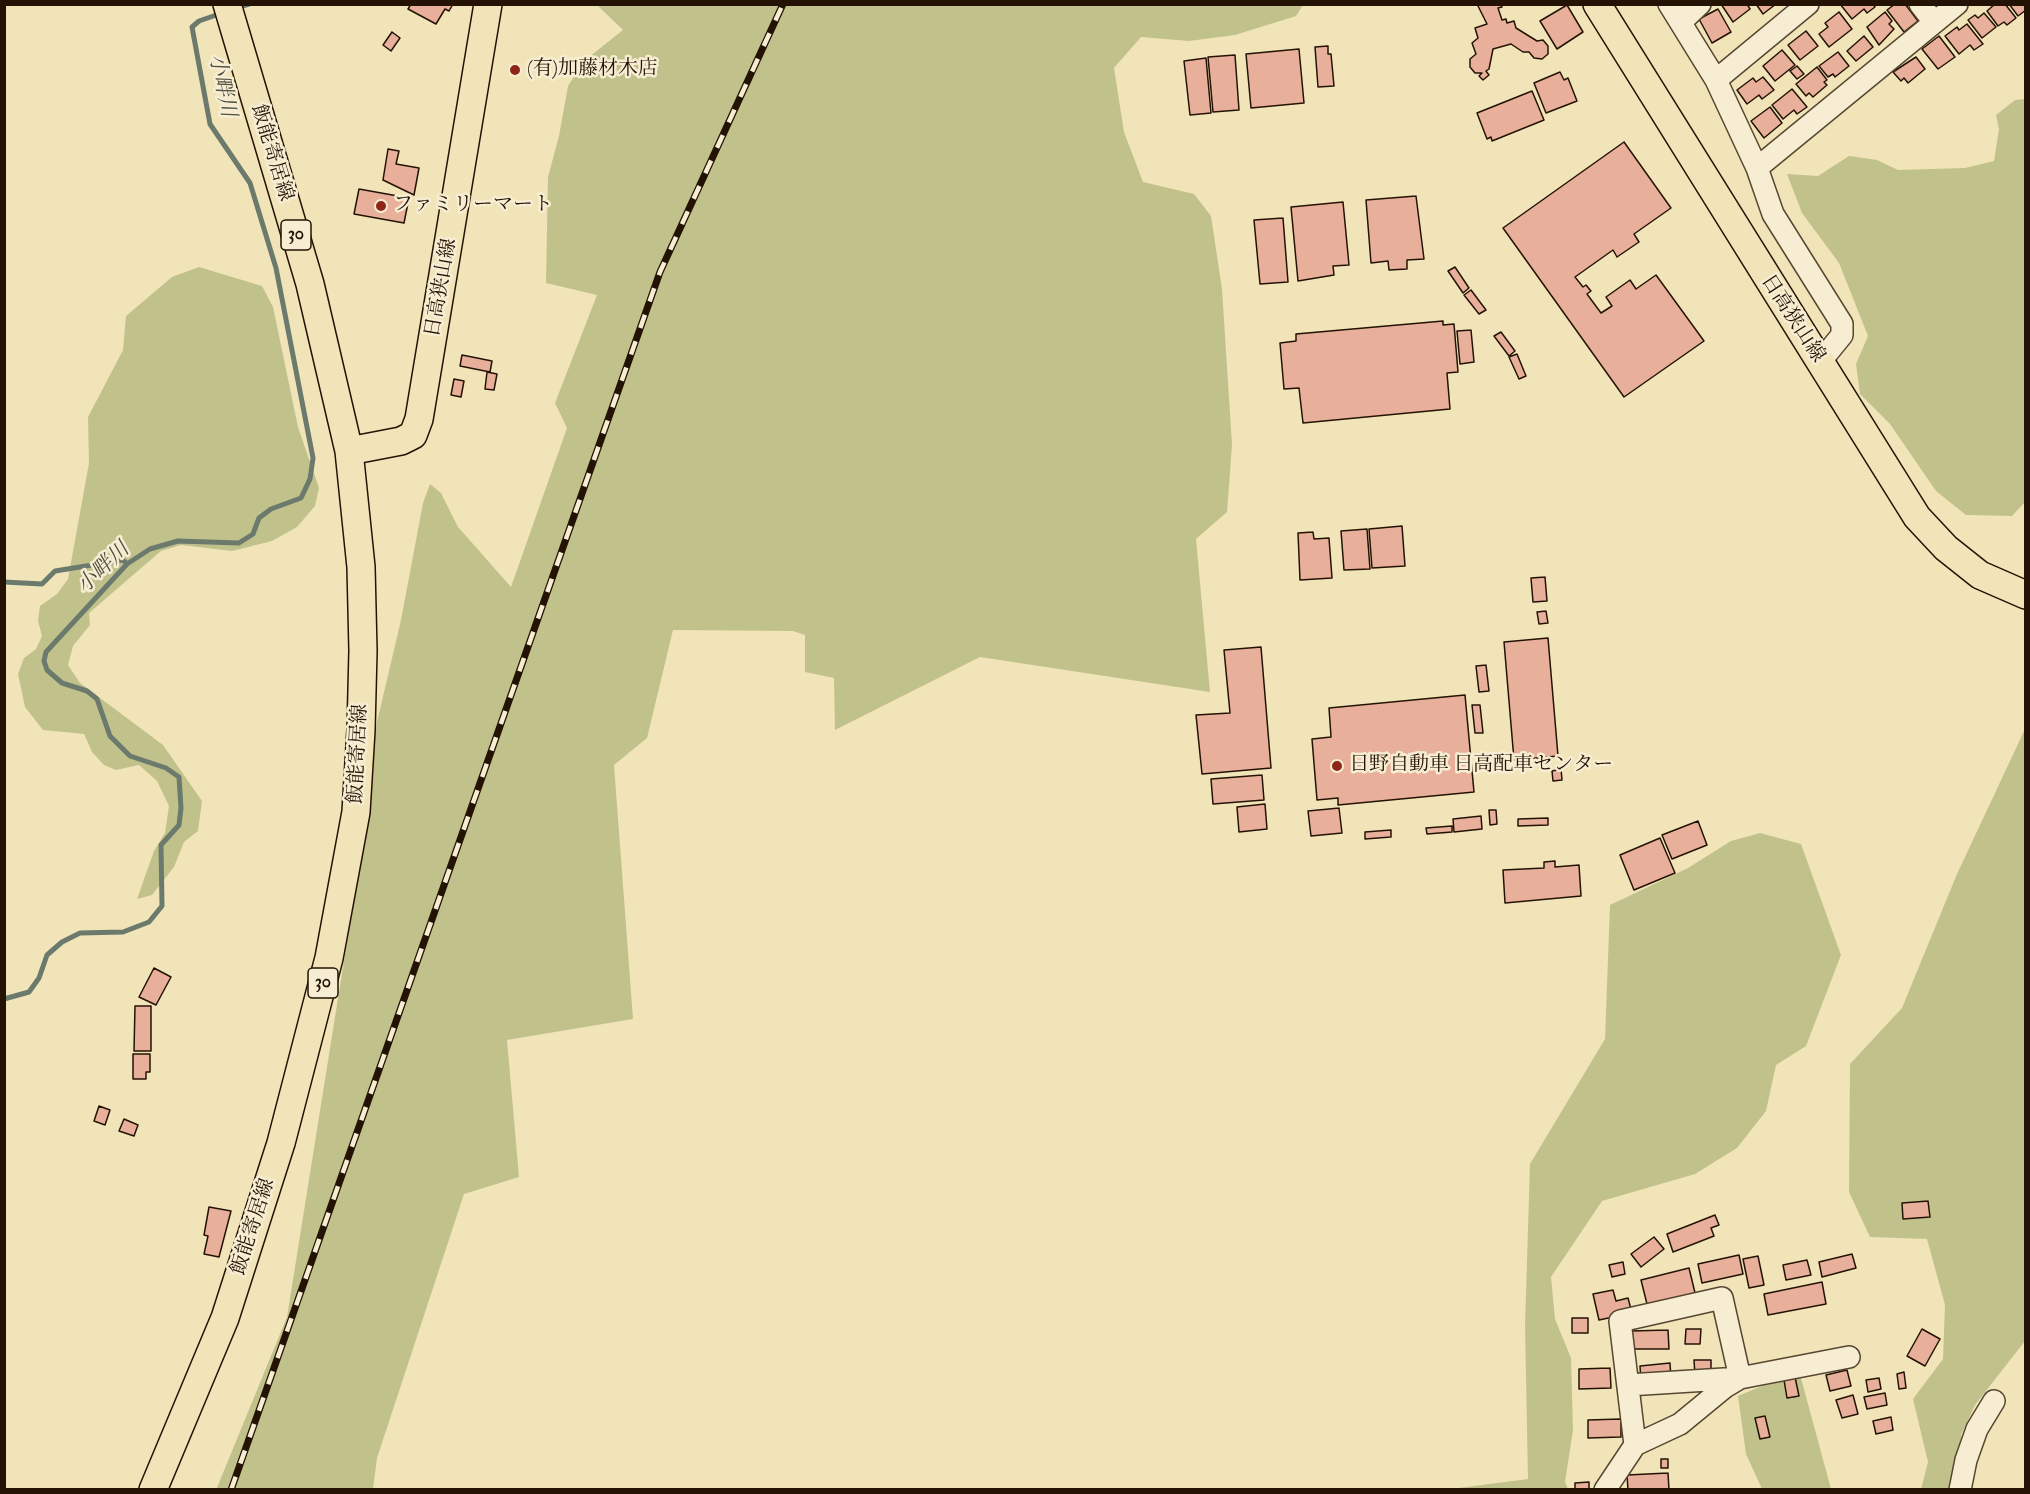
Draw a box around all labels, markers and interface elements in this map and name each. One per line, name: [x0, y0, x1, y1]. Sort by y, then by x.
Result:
water label: 小畔川: [202, 53, 240, 119]
place label: (有)加藤材木店: [527, 58, 658, 82]
marker: (有)加藤材木店: [508, 63, 522, 77]
street label: 飯能寄居線: [245, 102, 297, 204]
place label: ファミリーマート: [393, 194, 553, 218]
marker: ファミリーマート: [374, 199, 388, 213]
road number: 30: [281, 220, 311, 250]
street label: 日高狭山線: [421, 237, 463, 339]
street label: 日高狭山線: [1755, 271, 1829, 367]
water label: 小畔川: [73, 538, 135, 600]
street label: 飯能寄居線: [344, 703, 374, 805]
place label: 日野自動車 日高配車センター: [1349, 754, 1613, 778]
marker: 日野自動車 日高配車センター: [1330, 759, 1344, 773]
road number: 30: [308, 968, 338, 998]
street label: 飯能寄居線: [227, 1176, 281, 1278]

